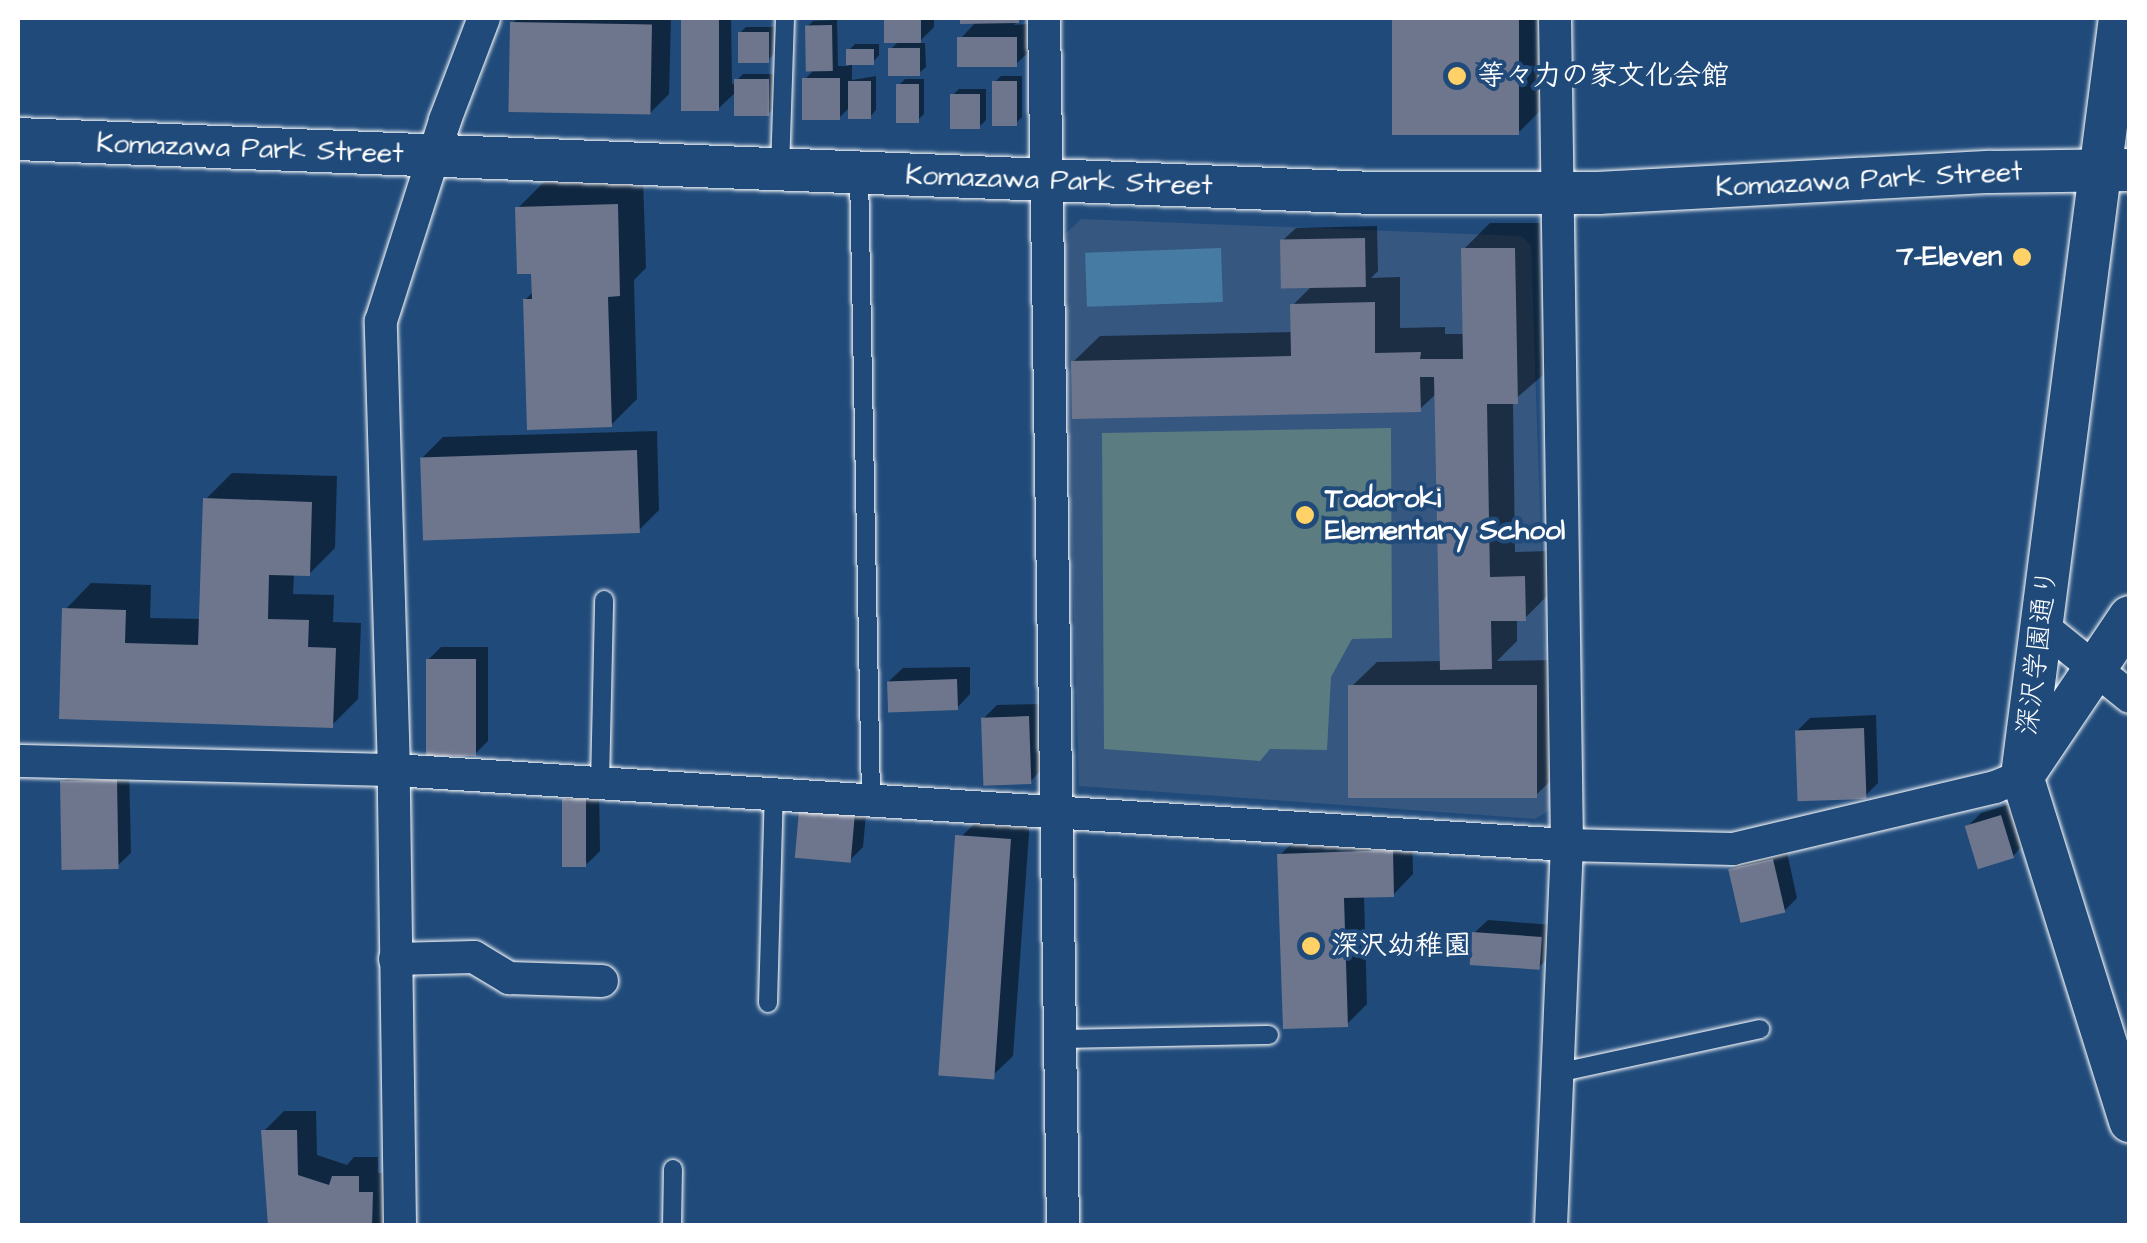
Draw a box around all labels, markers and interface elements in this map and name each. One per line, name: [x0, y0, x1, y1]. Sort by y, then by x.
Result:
place label: 等々力の家文化会館: [1477, 59, 1729, 93]
marker: 等々力の家文化会館: [1446, 65, 1468, 87]
street label: Komazawa Park Street: [96, 127, 404, 171]
street label: Komazawa Park Street: [1715, 155, 2023, 205]
street label: Komazawa Park Street: [905, 159, 1213, 203]
place label: 7-Eleven: [1896, 240, 2002, 274]
marker: 7-Eleven: [2011, 246, 2033, 268]
place label: Todoroki Elementary School: [1325, 482, 1565, 548]
marker: Todoroki Elementary School: [1294, 504, 1316, 526]
street label: 深沢学園通り: [2011, 567, 2065, 737]
place label: 深沢幼稚園: [1331, 929, 1471, 963]
marker: 深沢幼稚園: [1300, 935, 1322, 957]

